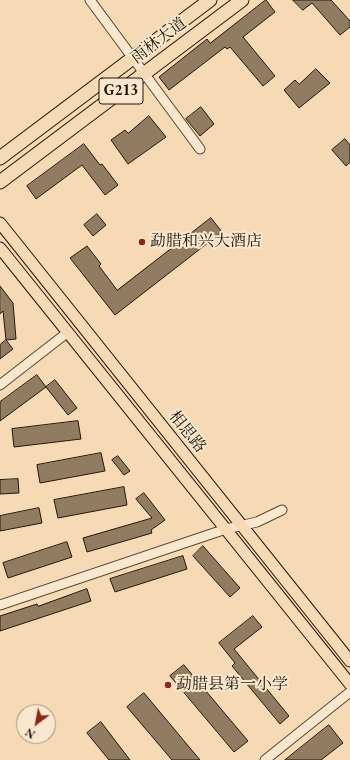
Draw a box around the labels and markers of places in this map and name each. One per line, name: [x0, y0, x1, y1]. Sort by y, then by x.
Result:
place label: 勐腊和兴大酒店: [150, 232, 262, 252]
marker: 勐腊和兴大酒店: [137, 237, 147, 247]
place label: 勐腊县第一小学: [176, 675, 288, 695]
marker: 勐腊县第一小学: [163, 680, 173, 690]

